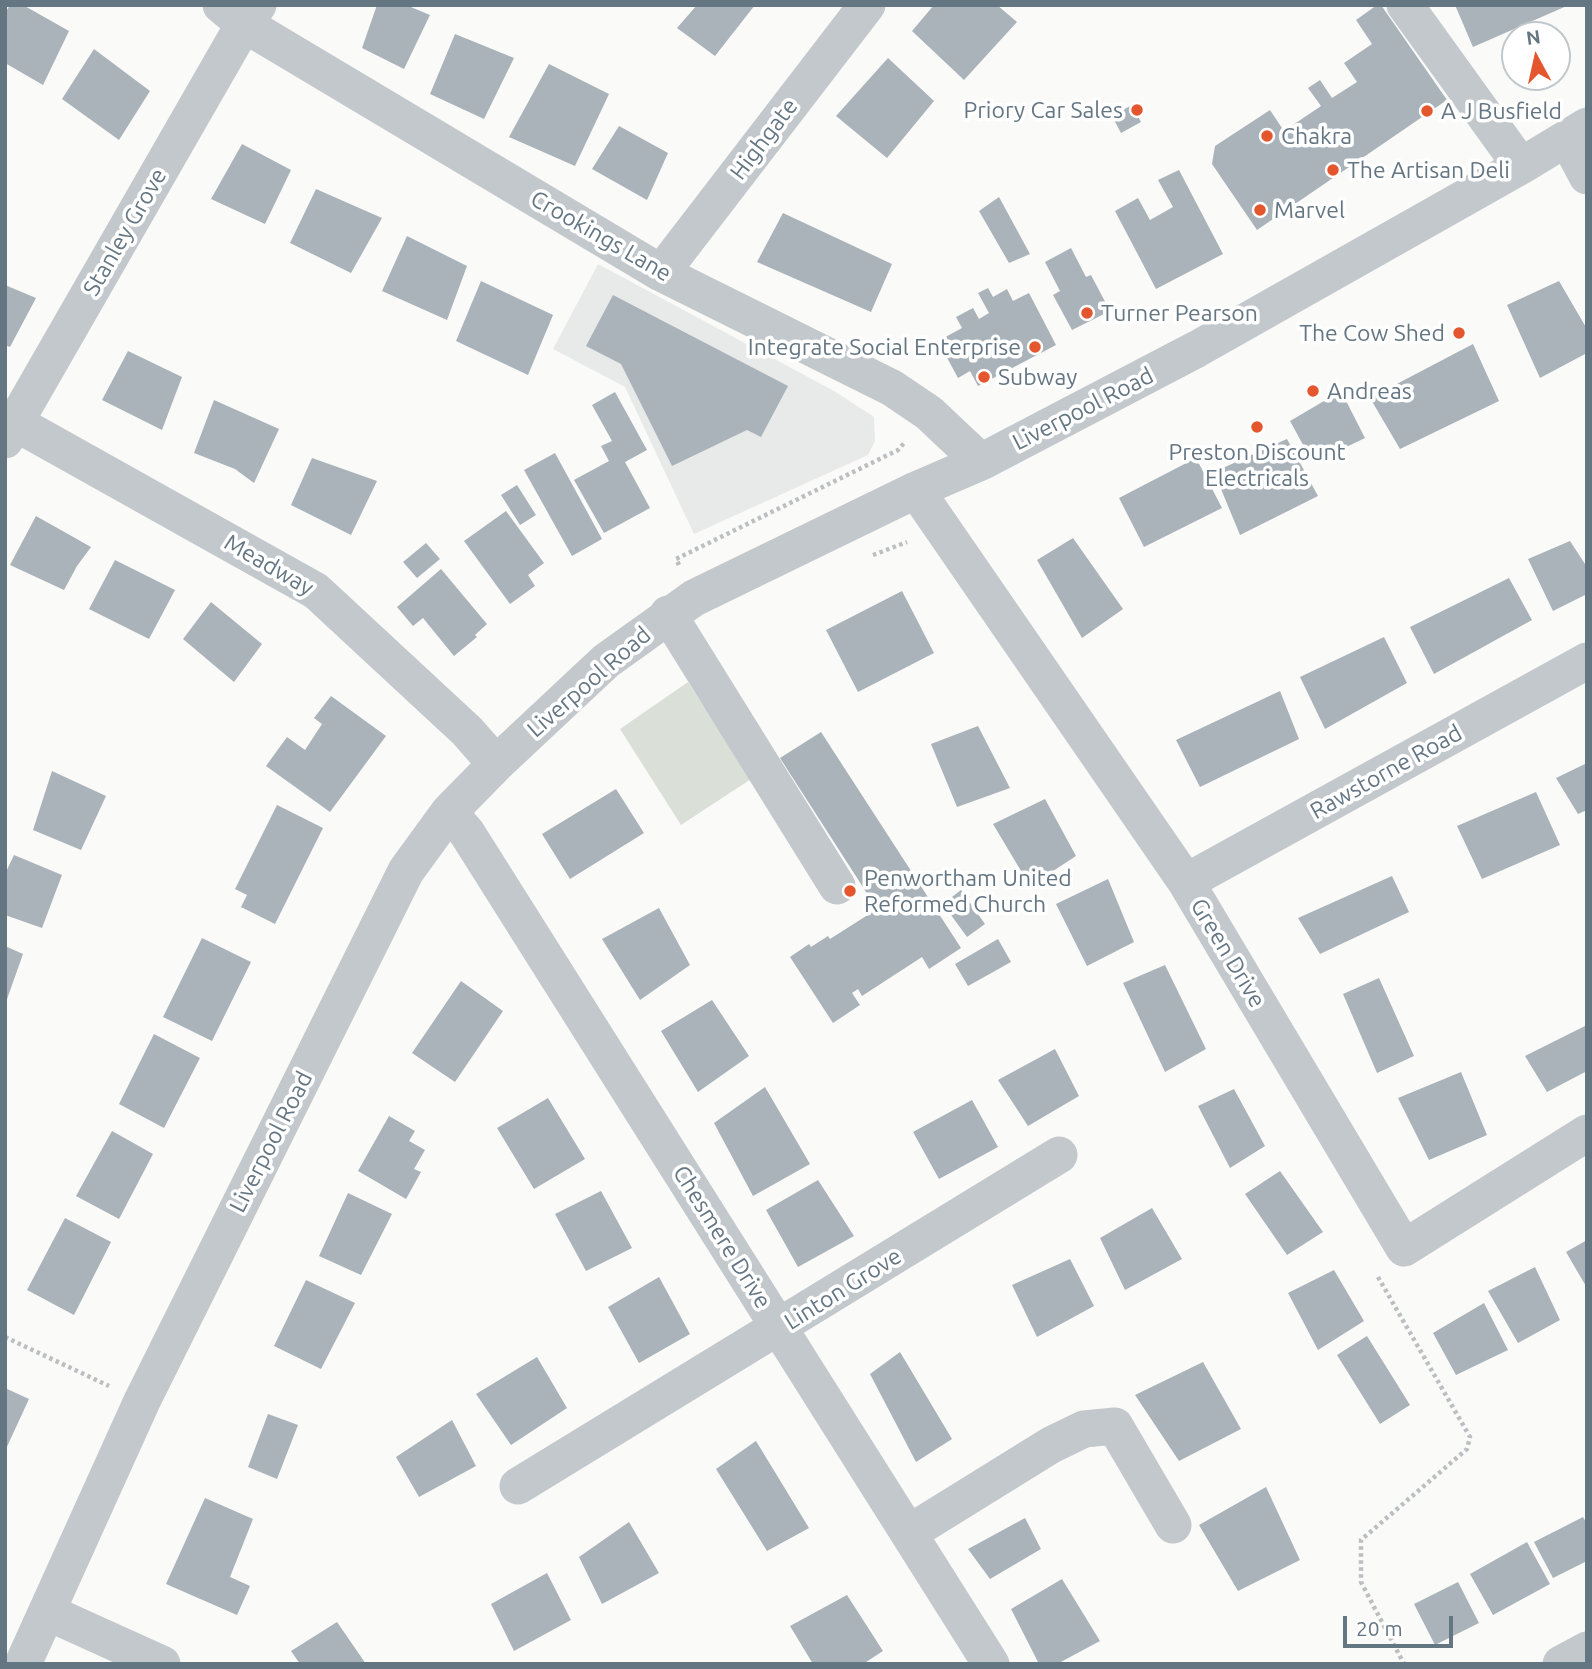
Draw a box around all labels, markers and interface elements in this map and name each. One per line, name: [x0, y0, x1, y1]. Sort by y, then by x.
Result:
north arrow: [1501, 21, 1571, 91]
text: N: [1525, 25, 1542, 49]
street label: Highgate: [724, 93, 804, 185]
place label: Priory Car Sales: [963, 96, 1123, 124]
place label: A J Busfield: [1441, 97, 1562, 125]
marker: Priory Car Sales: [1129, 102, 1145, 118]
marker: A J Busfield: [1419, 103, 1435, 119]
place label: Chakra: [1281, 122, 1352, 150]
marker: Chakra: [1259, 128, 1275, 144]
place label: The Artisan Deli: [1347, 156, 1510, 184]
marker: The Artisan Deli: [1325, 162, 1341, 178]
street label: Stanley Grove: [77, 163, 173, 301]
street label: Crookings Lane: [526, 185, 676, 287]
place label: Marvel: [1274, 196, 1345, 224]
marker: Marvel: [1252, 202, 1268, 218]
place label: Turner Pearson: [1101, 299, 1258, 327]
marker: Turner Pearson: [1079, 305, 1095, 321]
place label: The Cow Shed: [1299, 319, 1445, 347]
marker: The Cow Shed: [1451, 325, 1467, 341]
place label: Integrate Social Enterprise: [748, 333, 1021, 361]
marker: Integrate Social Enterprise: [1027, 339, 1043, 355]
street label: Liverpool Road: [1008, 362, 1158, 456]
place label: Subway: [998, 363, 1077, 391]
marker: Subway: [976, 369, 992, 385]
place label: Andreas: [1327, 377, 1412, 405]
marker: Andreas: [1305, 383, 1321, 399]
marker: Preston Discount Electricals: [1249, 419, 1265, 435]
place label: Preston Discount Electricals: [1168, 438, 1346, 492]
street label: Meadway: [219, 528, 319, 602]
street label: Liverpool Road: [522, 621, 656, 743]
street label: Rawstorne Road: [1305, 719, 1467, 825]
place label: Penwortham United Reformed Church: [864, 864, 1072, 918]
marker: Penwortham United Reformed Church: [842, 883, 858, 899]
street label: Green Drive: [1185, 894, 1271, 1012]
street label: Liverpool Road: [224, 1067, 318, 1217]
street label: Chesmere Drive: [667, 1160, 777, 1314]
street label: Linton Grove: [780, 1242, 906, 1336]
scale bar: [1347, 1602, 1457, 1646]
text: 20 m: [1356, 1616, 1403, 1640]

